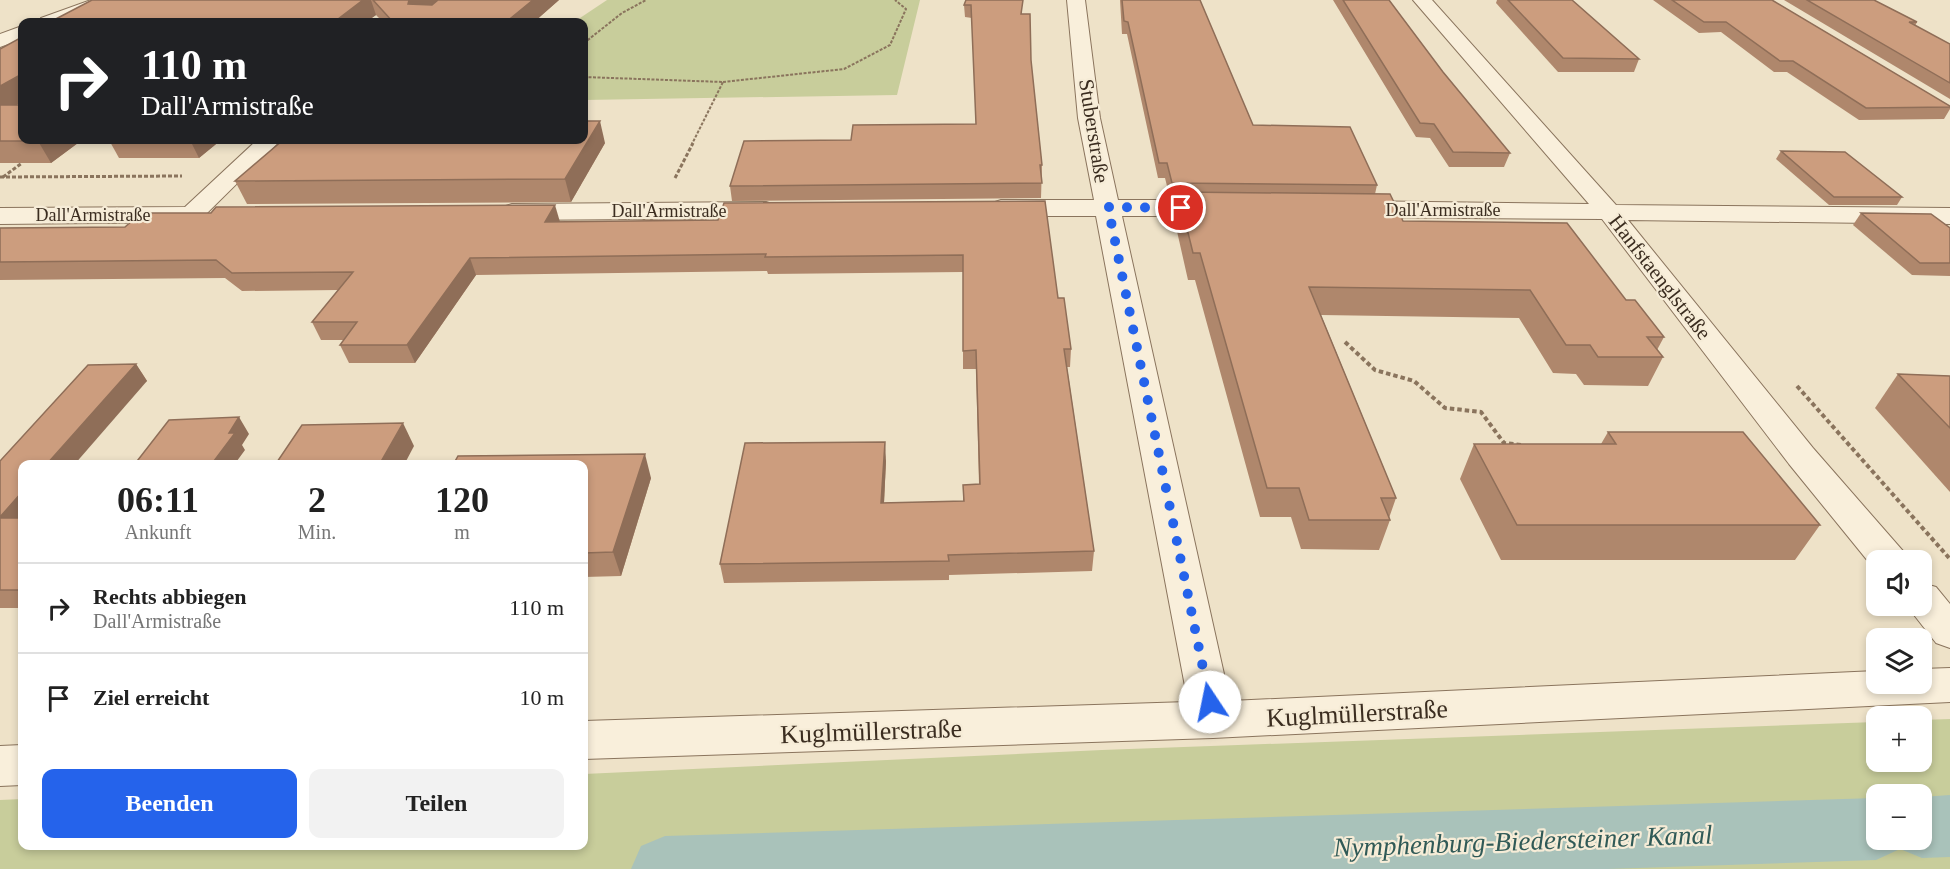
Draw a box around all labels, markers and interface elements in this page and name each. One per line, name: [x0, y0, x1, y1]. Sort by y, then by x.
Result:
icon: right: [42, 42, 120, 120]
text: 110 m: [141, 42, 247, 88]
street label: Stuberstraße: [1074, 77, 1114, 185]
text: Dall'Armistraße: [141, 91, 314, 121]
pin: [1155, 182, 1206, 233]
icon: arrive: [1164, 191, 1197, 224]
street label: Dall'Armistraße: [1385, 200, 1501, 220]
street label: Dall'Armistraße: [611, 201, 727, 221]
street label: Dall'Armistraße: [35, 205, 151, 225]
street label: Hanfstaenglstraße: [1604, 210, 1716, 344]
text: 06:11: [117, 480, 199, 520]
text: 2: [308, 480, 326, 520]
text: 120: [435, 480, 489, 520]
text: Ankunft: [125, 521, 191, 543]
text: Min.: [298, 521, 336, 543]
text: m: [454, 521, 470, 543]
map controls: [1866, 550, 1932, 850]
button: sound: [1866, 550, 1932, 616]
text: Rechts abbiegen: [93, 584, 246, 609]
icon: right: [42, 592, 75, 625]
text: 110 m: [509, 595, 564, 620]
text: Dall'Armistraße: [93, 610, 221, 632]
button: layers: [1866, 628, 1932, 694]
position arrow: [1178, 670, 1242, 734]
icon: arrive: [42, 682, 75, 715]
text: Ziel erreicht: [93, 685, 209, 710]
text: 10 m: [519, 685, 564, 710]
street label: Kuglmüllerstraße: [1265, 694, 1449, 733]
button: +: [1866, 706, 1932, 772]
street label: Kuglmüllerstraße: [780, 714, 962, 749]
button: Beenden: [42, 769, 297, 838]
button: Teilen: [309, 769, 564, 838]
button: −: [1866, 784, 1932, 850]
water label: Nymphenburg-Biedersteiner Kanal: [1332, 819, 1713, 863]

